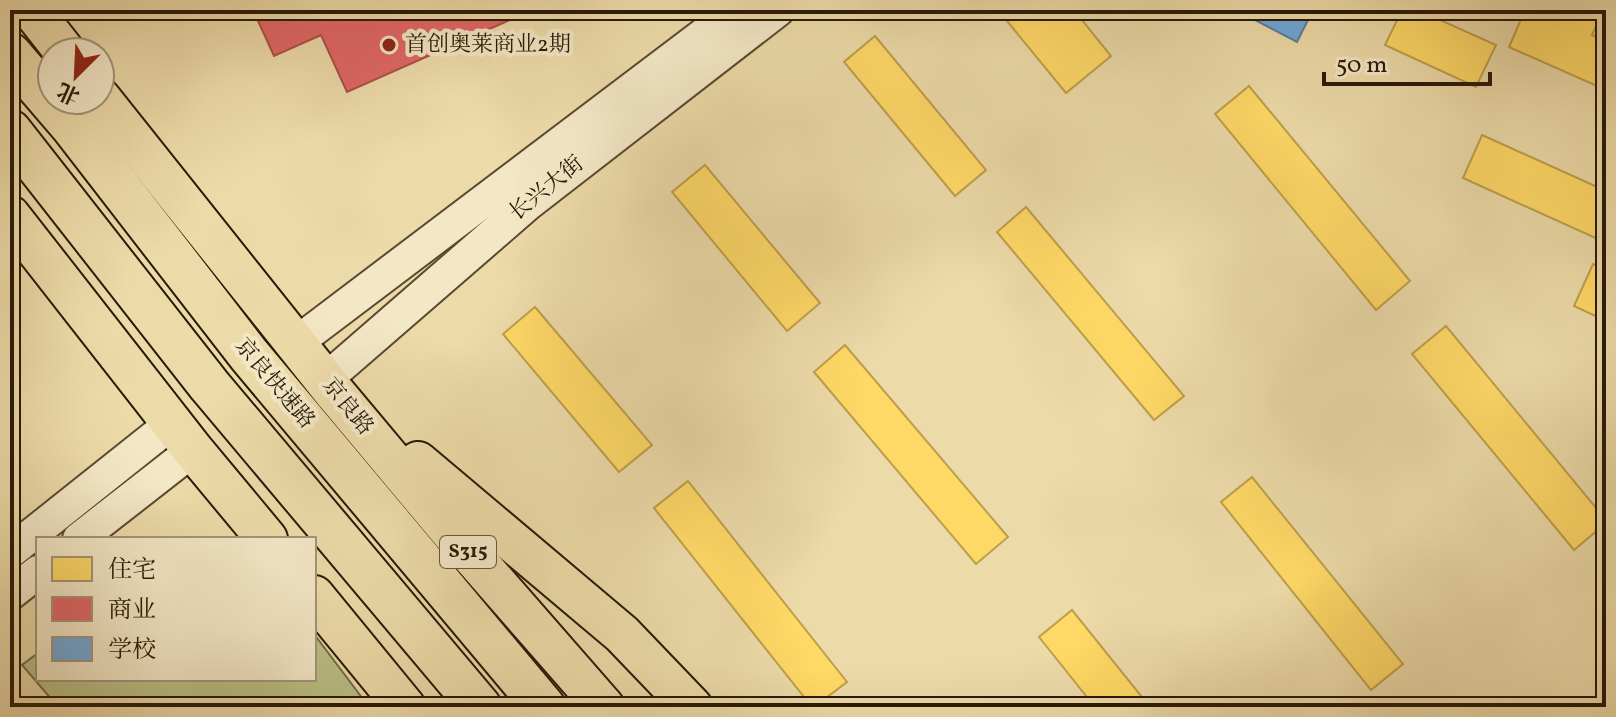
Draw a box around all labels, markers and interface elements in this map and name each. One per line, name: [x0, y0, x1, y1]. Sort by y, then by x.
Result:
place label: 首创奥莱商业2期: [405, 30, 571, 61]
north arrow: [36, 36, 116, 116]
marker: 首创奥莱商业2期: [380, 36, 398, 54]
scale bar: [1324, 36, 1490, 86]
text: 50 m: [1336, 49, 1388, 83]
text: 北: [53, 73, 85, 111]
street label: 长兴大街: [503, 149, 591, 229]
street label: 京良快速路: [227, 332, 321, 436]
street label: 京良路: [314, 372, 380, 442]
road number: S315: [440, 536, 496, 568]
legend: [36, 537, 316, 681]
text: 住宅: [108, 554, 156, 588]
text: 商业: [108, 594, 156, 628]
text: 学校: [108, 634, 156, 668]

